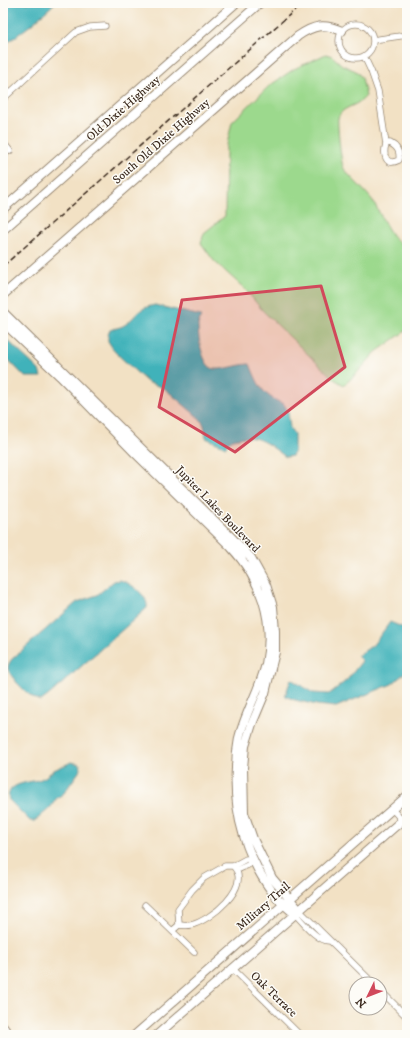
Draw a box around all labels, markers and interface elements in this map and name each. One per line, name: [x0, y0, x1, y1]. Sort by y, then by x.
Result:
street label: Old Dixie Highway: [83, 72, 163, 144]
street label: South Old Dixie Highway: [110, 95, 213, 188]
street label: Jupiter Lakes Boulevard: [172, 462, 263, 556]
street label: Military Trail: [233, 879, 294, 934]
street label: Oak Terrace: [247, 968, 300, 1020]
north arrow: [348, 976, 388, 1016]
text: N: [353, 994, 370, 1010]

